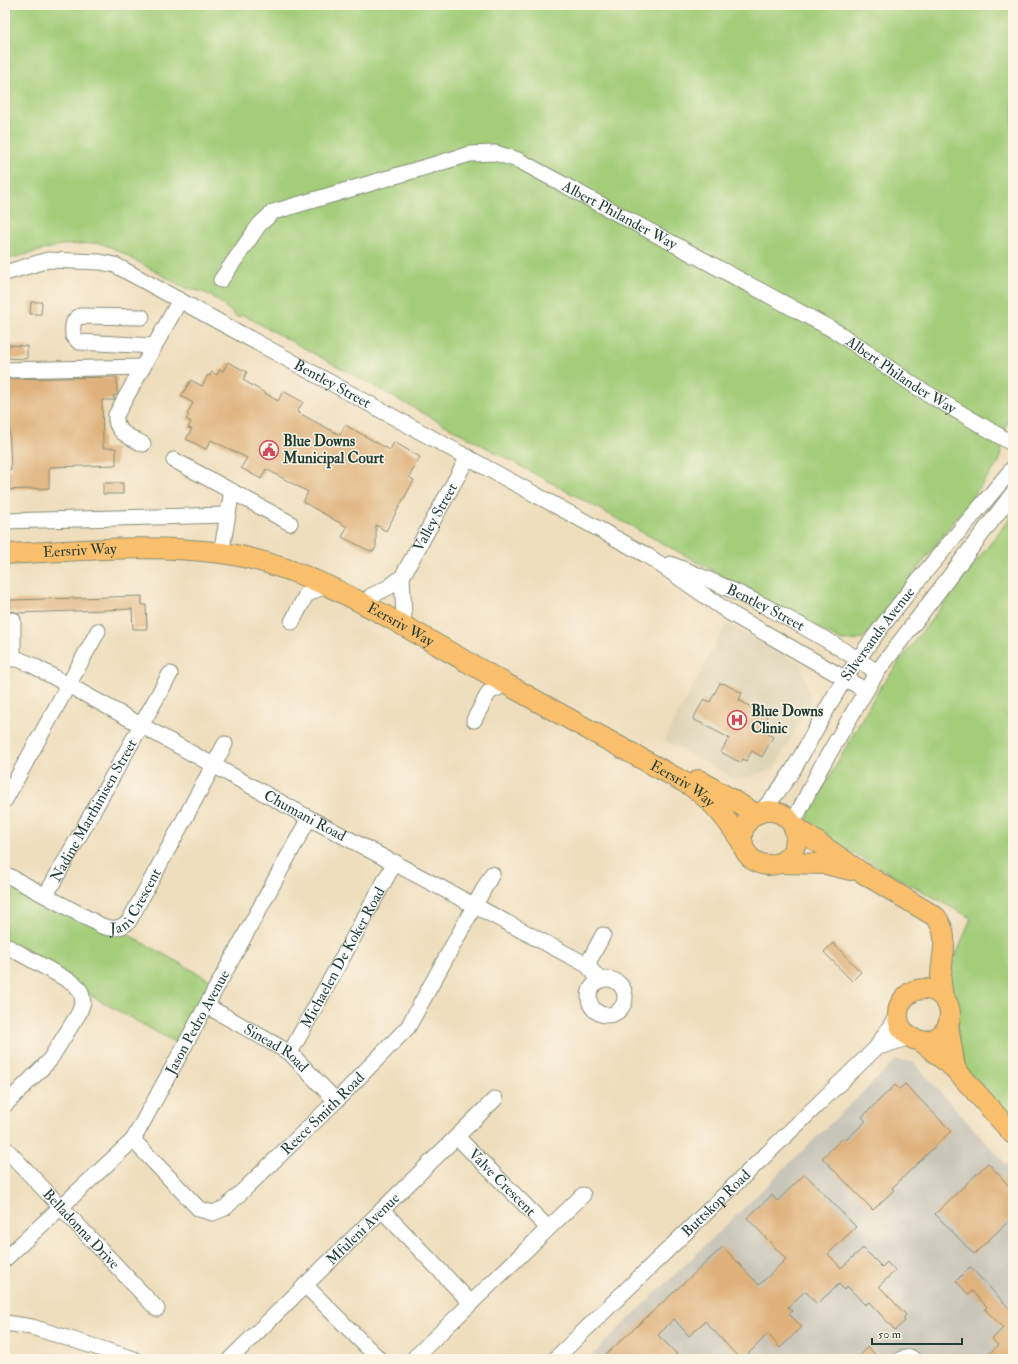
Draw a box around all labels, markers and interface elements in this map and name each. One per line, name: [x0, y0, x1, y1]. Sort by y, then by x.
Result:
street label: Albert Philander Way: [558, 176, 681, 254]
street label: Albert Philander Way: [842, 331, 960, 418]
street label: Bentley Street: [291, 355, 374, 412]
place label: Blue Downs Municipal Court: [282, 432, 384, 469]
public building icon: Blue Downs Municipal Court: [258, 439, 280, 461]
street label: Valley Street: [408, 479, 462, 555]
street label: Eersriv Way: [43, 539, 117, 562]
street label: Bentley Street: [724, 580, 808, 635]
street label: Silversands Avenue: [837, 583, 919, 685]
street label: Eersriv Way: [364, 598, 438, 651]
place label: Blue Downs Clinic: [751, 702, 823, 738]
hospital icon: Blue Downs Clinic: [726, 709, 748, 731]
street label: Nadine Marthinisen Street: [46, 735, 141, 885]
street label: Eersriv Way: [647, 756, 720, 812]
street label: Chumani Road: [261, 785, 350, 846]
street label: Jani Crescent: [109, 865, 165, 939]
street label: Michaelen De Koker Road: [296, 883, 389, 1031]
street label: Jason Pedro Avenue: [161, 966, 234, 1079]
street label: Sinead Road: [240, 1019, 313, 1076]
street label: Reece Smith Road: [277, 1068, 369, 1159]
street label: Valve Crescent: [464, 1144, 540, 1220]
street label: Buttskop Road: [677, 1165, 755, 1241]
street label: Belladonna Drive: [39, 1184, 124, 1273]
street label: Mfuleni Avenue: [322, 1188, 404, 1269]
scale bar: [872, 1320, 962, 1346]
text: 50 m: [878, 1327, 902, 1342]

